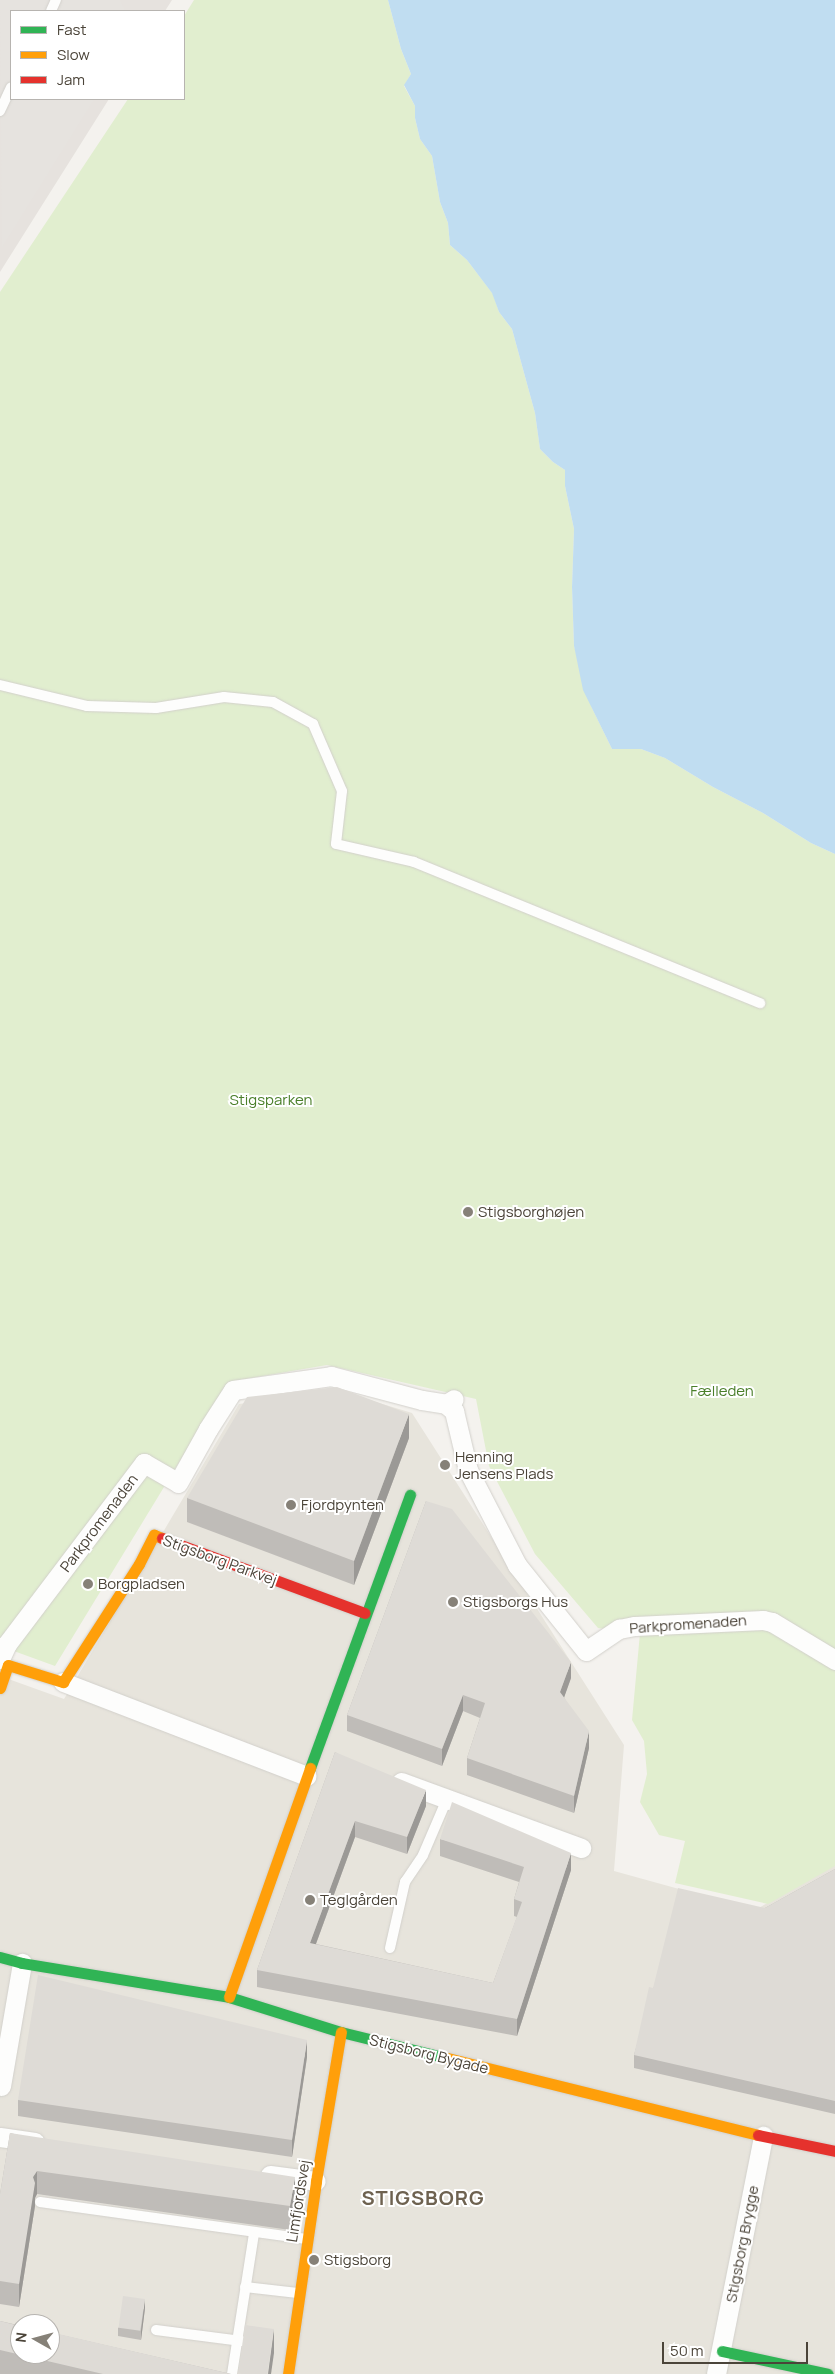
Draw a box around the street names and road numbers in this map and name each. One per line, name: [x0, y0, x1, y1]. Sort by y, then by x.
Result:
street label: Parkpromenaden: [56, 1471, 142, 1575]
street label: Stigsborg Parkvej: [161, 1531, 279, 1589]
street label: Parkpromenaden: [629, 1611, 747, 1637]
street label: Stigsborg Bygade: [368, 2031, 490, 2077]
street label: Limfjordsvej: [283, 2158, 313, 2244]
street label: Stigsborg Brygge: [722, 2184, 762, 2304]

